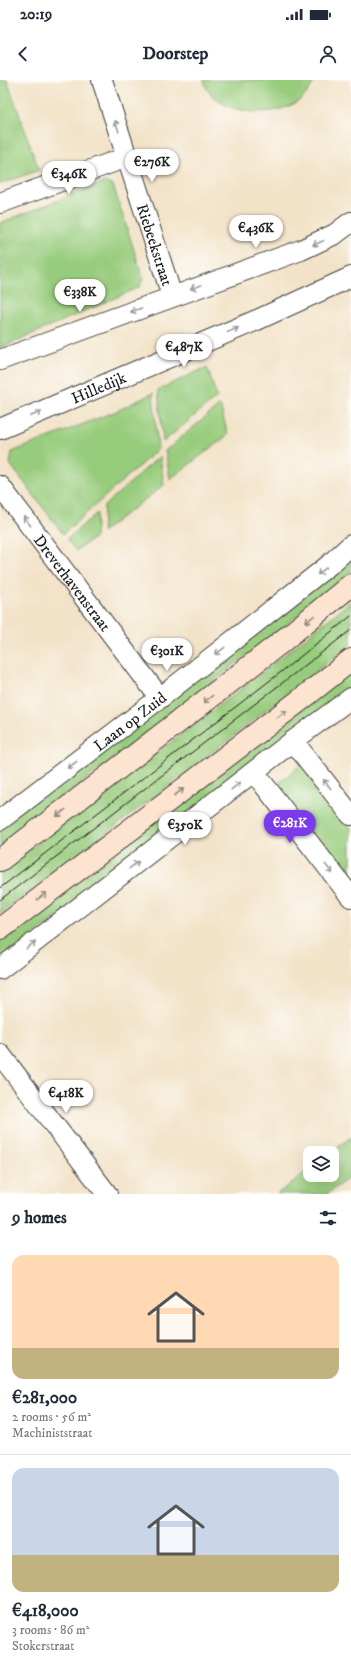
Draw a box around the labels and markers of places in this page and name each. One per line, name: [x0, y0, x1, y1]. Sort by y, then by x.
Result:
pin: €276K: [124, 149, 180, 183]
pin: €346K: [41, 161, 97, 195]
pin: €436K: [228, 215, 284, 249]
pin: €338K: [52, 279, 108, 313]
pin: €487K: [156, 334, 212, 368]
pin: €301K: [139, 638, 195, 672]
pin: €281K: [262, 810, 318, 844]
pin: €350K: [157, 812, 213, 846]
pin: €418K: [38, 1080, 94, 1114]

